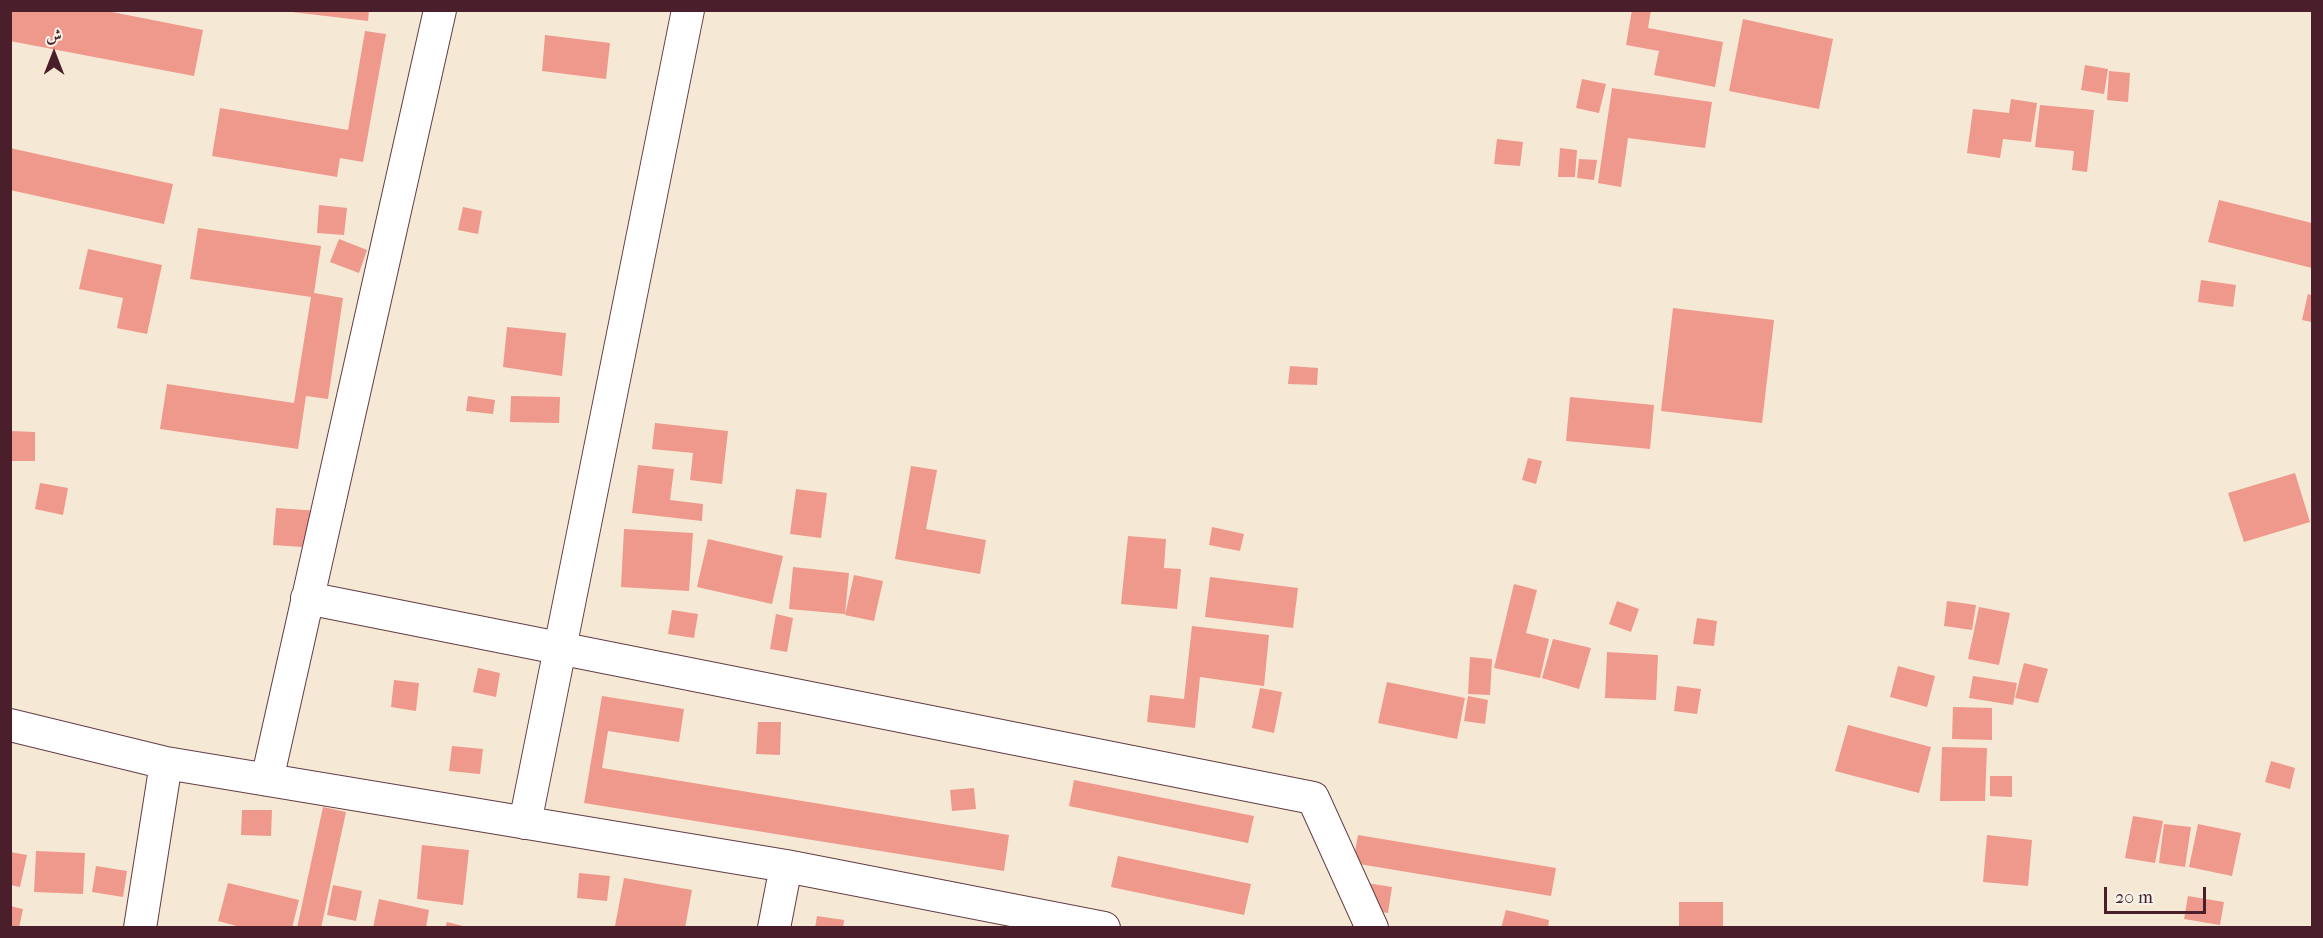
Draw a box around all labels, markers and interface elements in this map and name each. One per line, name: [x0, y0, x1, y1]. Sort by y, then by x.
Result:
north arrow: [24, 24, 84, 84]
text: ش: [46, 26, 62, 45]
scale bar: [2107, 875, 2209, 913]
text: 20 m: [2115, 887, 2153, 908]

